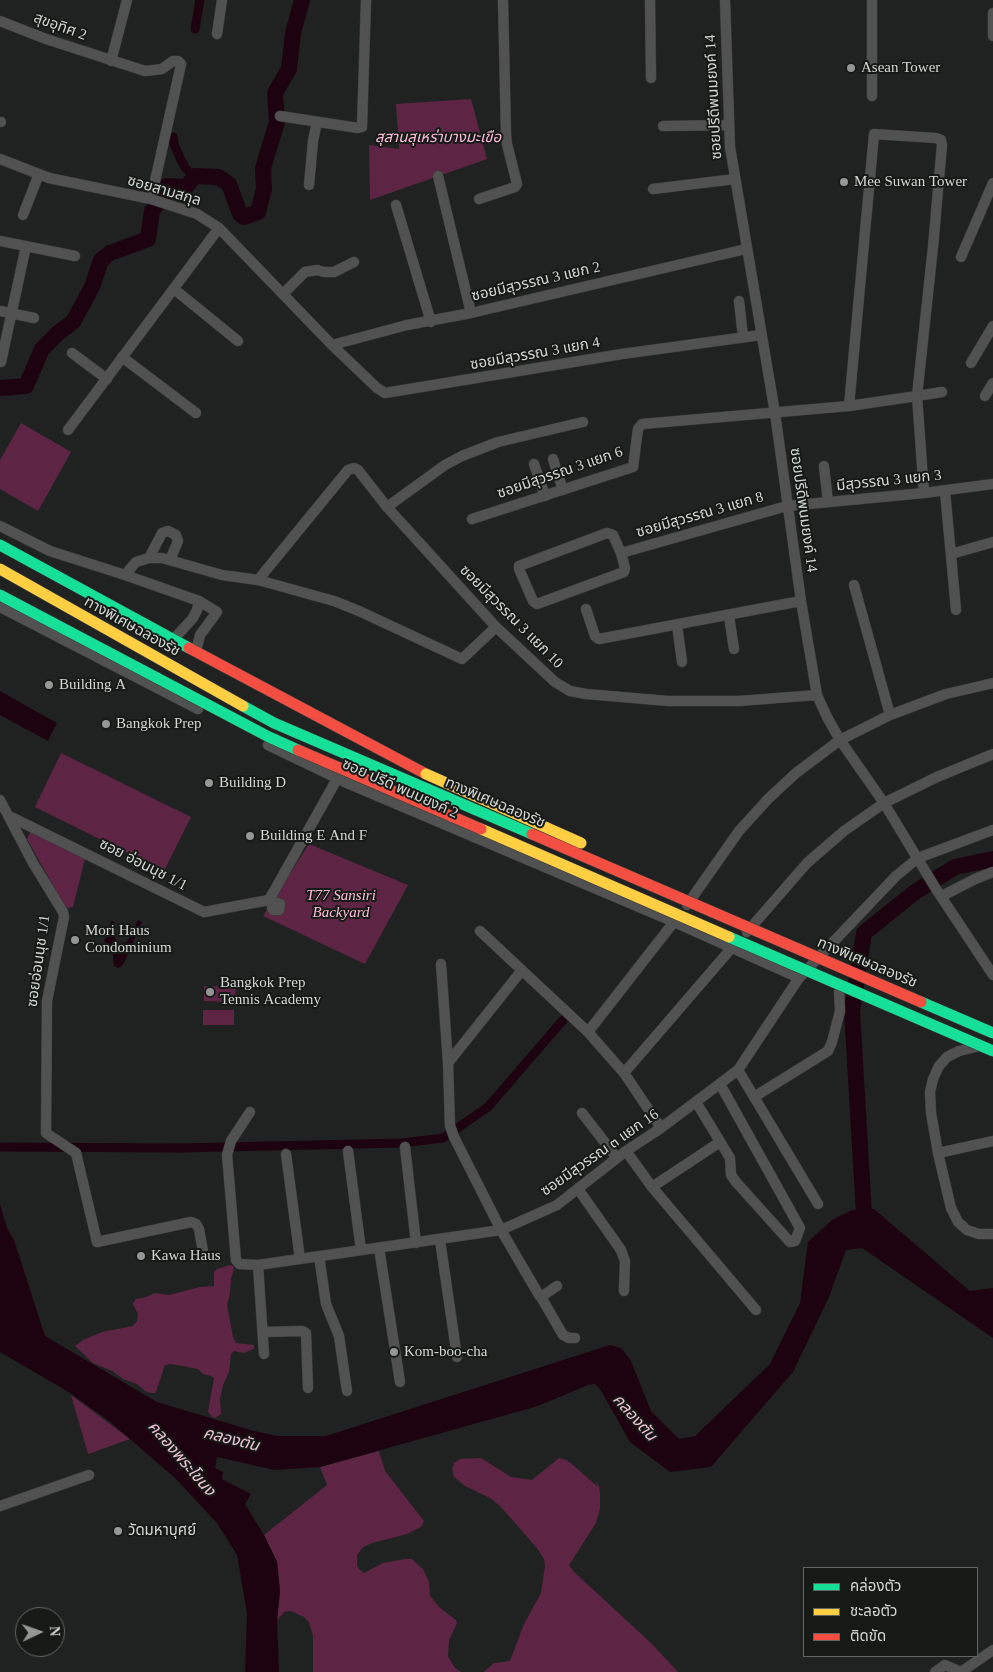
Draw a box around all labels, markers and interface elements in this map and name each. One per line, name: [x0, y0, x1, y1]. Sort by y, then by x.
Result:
street label: สุขอุทิศ 2: [31, 9, 89, 45]
street label: ซอยปรีดีพนมยงค์ 14: [702, 34, 726, 160]
place label: Asean Tower: [861, 59, 940, 77]
marker: Asean Tower: [845, 62, 857, 74]
park label: สุสานสุเหร่าบางมะเขือ: [375, 129, 501, 147]
street label: ซอยสามสกุล: [125, 172, 203, 210]
place label: Mee Suwan Tower: [854, 173, 967, 191]
marker: Mee Suwan Tower: [838, 176, 850, 188]
street label: ซอยมีสุวรรณ 3 แยก 2: [470, 258, 602, 306]
street label: ซอยมีสุวรรณ 3 แยก 4: [469, 334, 601, 374]
street label: ซอยมีสุวรรณ 3 แยก 6: [495, 443, 625, 503]
street label: ซอยปรีดีพนมยงค์ 14: [785, 447, 821, 573]
street label: มีสุวรรณ 3 แยก 3: [836, 467, 942, 495]
street label: ซอยมีสุวรรณ 3 แยก 8: [634, 488, 766, 542]
street label: ซอยมีสุวรรณ 3 แยก 10: [455, 561, 567, 673]
street label: ทางพิเศษฉลองรัช: [81, 593, 183, 661]
place label: Building A: [59, 676, 126, 694]
marker: Building A: [43, 679, 55, 691]
place label: Bangkok Prep: [116, 715, 201, 733]
marker: Bangkok Prep: [100, 718, 112, 730]
street label: ซอย ปรีดี พนมยงค์ 2: [339, 755, 461, 823]
place label: Building D: [219, 774, 286, 792]
street label: ทางพิเศษฉลองรัช: [442, 774, 548, 832]
marker: Building D: [203, 777, 215, 789]
place label: Building E And F: [260, 827, 367, 845]
marker: Building E And F: [244, 830, 256, 842]
street label: ซอย อ่อนนุช 1/1: [96, 835, 190, 895]
park label: T77 Sansiri Backyard: [306, 887, 376, 922]
street label: ซอยอ่อนนุช 1/1: [24, 914, 54, 1008]
place label: Mori Haus Condominium: [85, 922, 172, 957]
marker: Mori Haus Condominium: [69, 934, 81, 946]
street label: ทางพิเศษฉลองรัช: [814, 934, 920, 992]
place label: Bangkok Prep Tennis Academy: [220, 974, 321, 1009]
marker: Bangkok Prep Tennis Academy: [204, 986, 216, 998]
street label: ซอยมีสุวรรณ ๓ แยก 16: [538, 1106, 662, 1200]
place label: Kawa Haus: [151, 1247, 221, 1265]
marker: Kawa Haus: [135, 1250, 147, 1262]
place label: Kom-boo-cha: [404, 1343, 487, 1361]
marker: Kom-boo-cha: [388, 1346, 400, 1358]
water label: คลองตัน: [608, 1391, 660, 1445]
water label: คลองพระโขนง: [143, 1418, 219, 1500]
water label: คลองตัน: [201, 1424, 261, 1456]
place label: วัดมหาบุศย์: [128, 1522, 196, 1540]
marker: วัดมหาบุศย์: [112, 1525, 124, 1537]
legend: [803, 1567, 978, 1657]
text: คล่องตัว: [850, 1578, 901, 1594]
text: ชะลอตัว: [850, 1603, 897, 1619]
north arrow: [15, 1607, 65, 1657]
text: N: [47, 1626, 62, 1637]
text: ติดขัด: [850, 1628, 886, 1644]

